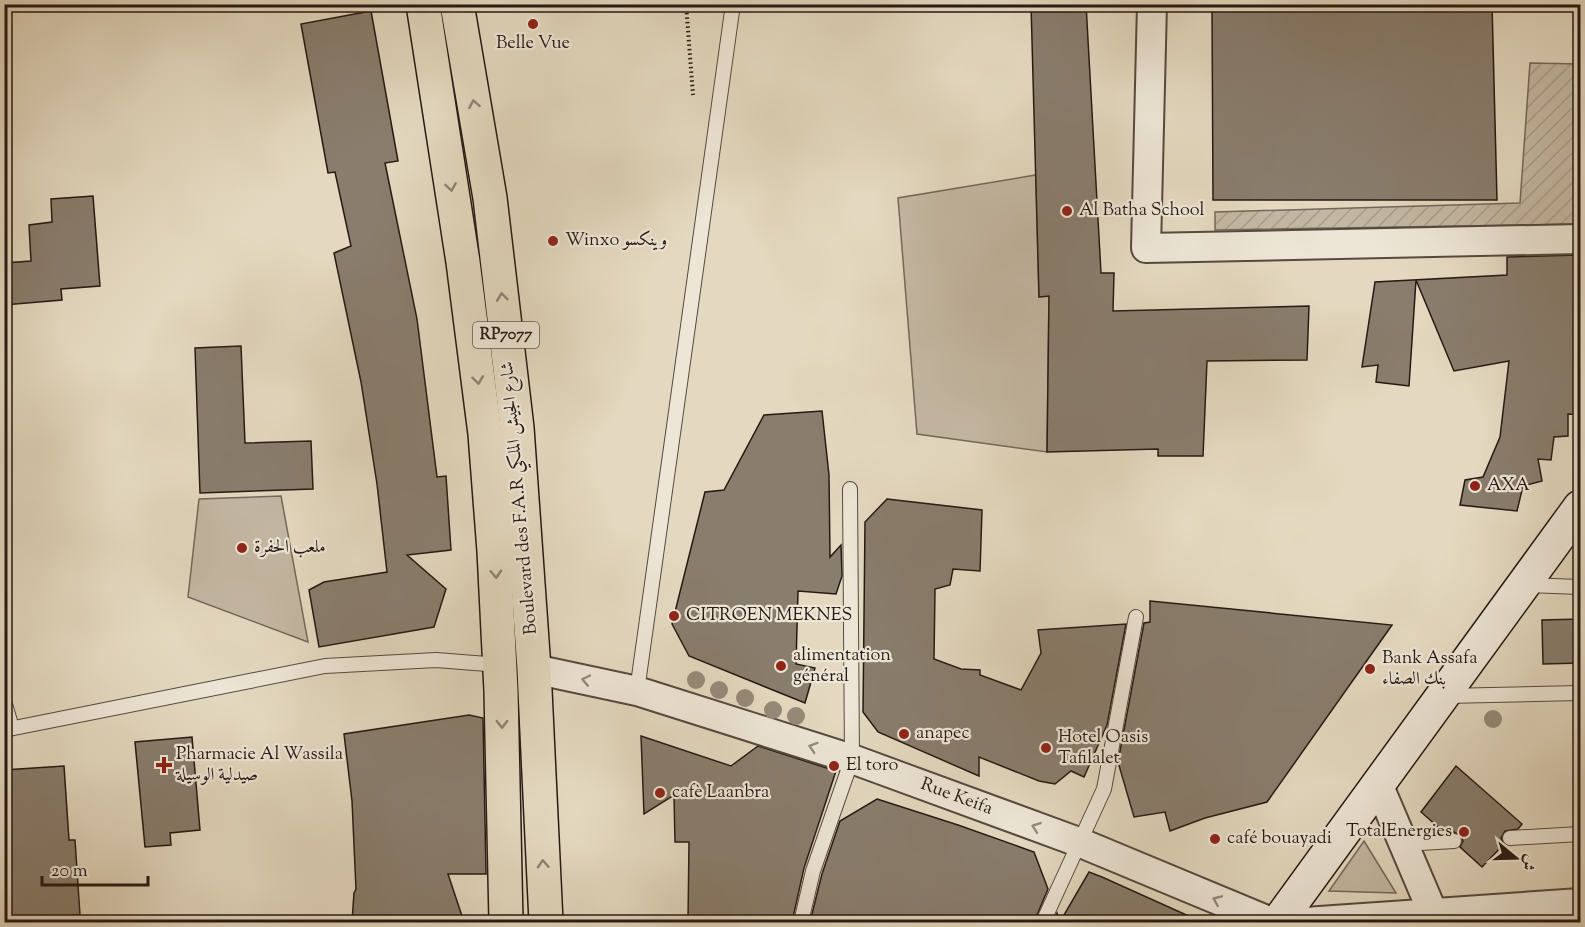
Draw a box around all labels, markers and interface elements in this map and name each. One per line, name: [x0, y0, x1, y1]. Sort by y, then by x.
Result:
marker: Belle Vue: [526, 17, 540, 31]
place label: Belle Vue: [496, 31, 570, 57]
one-way arrow: [468, 99, 481, 109]
one-way arrow: [445, 182, 457, 192]
place label: Al Batha School: [1079, 198, 1205, 224]
marker: Al Batha School: [1060, 204, 1074, 218]
place label: Winxo وينكسو: [565, 228, 667, 254]
marker: Winxo وينكسو: [546, 234, 560, 248]
one-way arrow: [496, 292, 509, 301]
road number: RP7077: [473, 322, 539, 348]
street label: Boulevard des F.A.R شارع الجيش الملكي: [495, 360, 547, 636]
one-way arrow: [471, 375, 484, 385]
place label: AXA: [1487, 473, 1530, 499]
marker: AXA: [1468, 479, 1482, 493]
place label: ملعب الحفرة: [254, 535, 326, 561]
marker: ملعب الحفرة: [235, 541, 249, 555]
one-way arrow: [489, 570, 502, 579]
place label: CITROEN MEKNES: [686, 603, 852, 629]
marker: CITROEN MEKNES: [667, 609, 681, 623]
place label: alimentation général: [793, 643, 891, 690]
place label: Bank Assafa بنك الصفاء: [1382, 646, 1478, 693]
marker: alimentation général: [774, 659, 788, 673]
marker: Bank Assafa بنك الصفاء: [1363, 662, 1377, 676]
one-way arrow: [581, 674, 591, 687]
one-way arrow: [495, 719, 508, 728]
place label: anapec: [916, 721, 970, 747]
place label: Hotel Oasis Tafilalet: [1058, 725, 1148, 772]
marker: anapec: [897, 727, 911, 741]
marker: Hotel Oasis Tafilalet: [1039, 741, 1053, 755]
place label: Pharmacie Al Wassila صيدلية الوسيلة: [175, 742, 343, 789]
one-way arrow: [808, 742, 819, 754]
place label: El toro: [846, 753, 898, 779]
marker: Pharmacie Al Wassila صيدلية الوسيلة: [157, 758, 171, 772]
marker: El toro: [827, 759, 841, 773]
street label: Rue Keifa: [917, 772, 996, 822]
place label: cafè Laanbra: [672, 780, 769, 806]
marker: cafè Laanbra: [653, 786, 667, 800]
place label: TotalEnergies: [1346, 819, 1452, 845]
one-way arrow: [1031, 821, 1042, 834]
marker: TotalEnergies: [1457, 825, 1471, 839]
place label: café bouayadi: [1227, 826, 1332, 852]
north arrow: [1486, 828, 1546, 888]
marker: café bouayadi: [1208, 832, 1222, 846]
scale bar: [42, 849, 148, 887]
text: ش: [1514, 851, 1541, 873]
text: 20 m: [51, 859, 88, 885]
one-way arrow: [537, 860, 550, 869]
one-way arrow: [1212, 895, 1223, 907]

